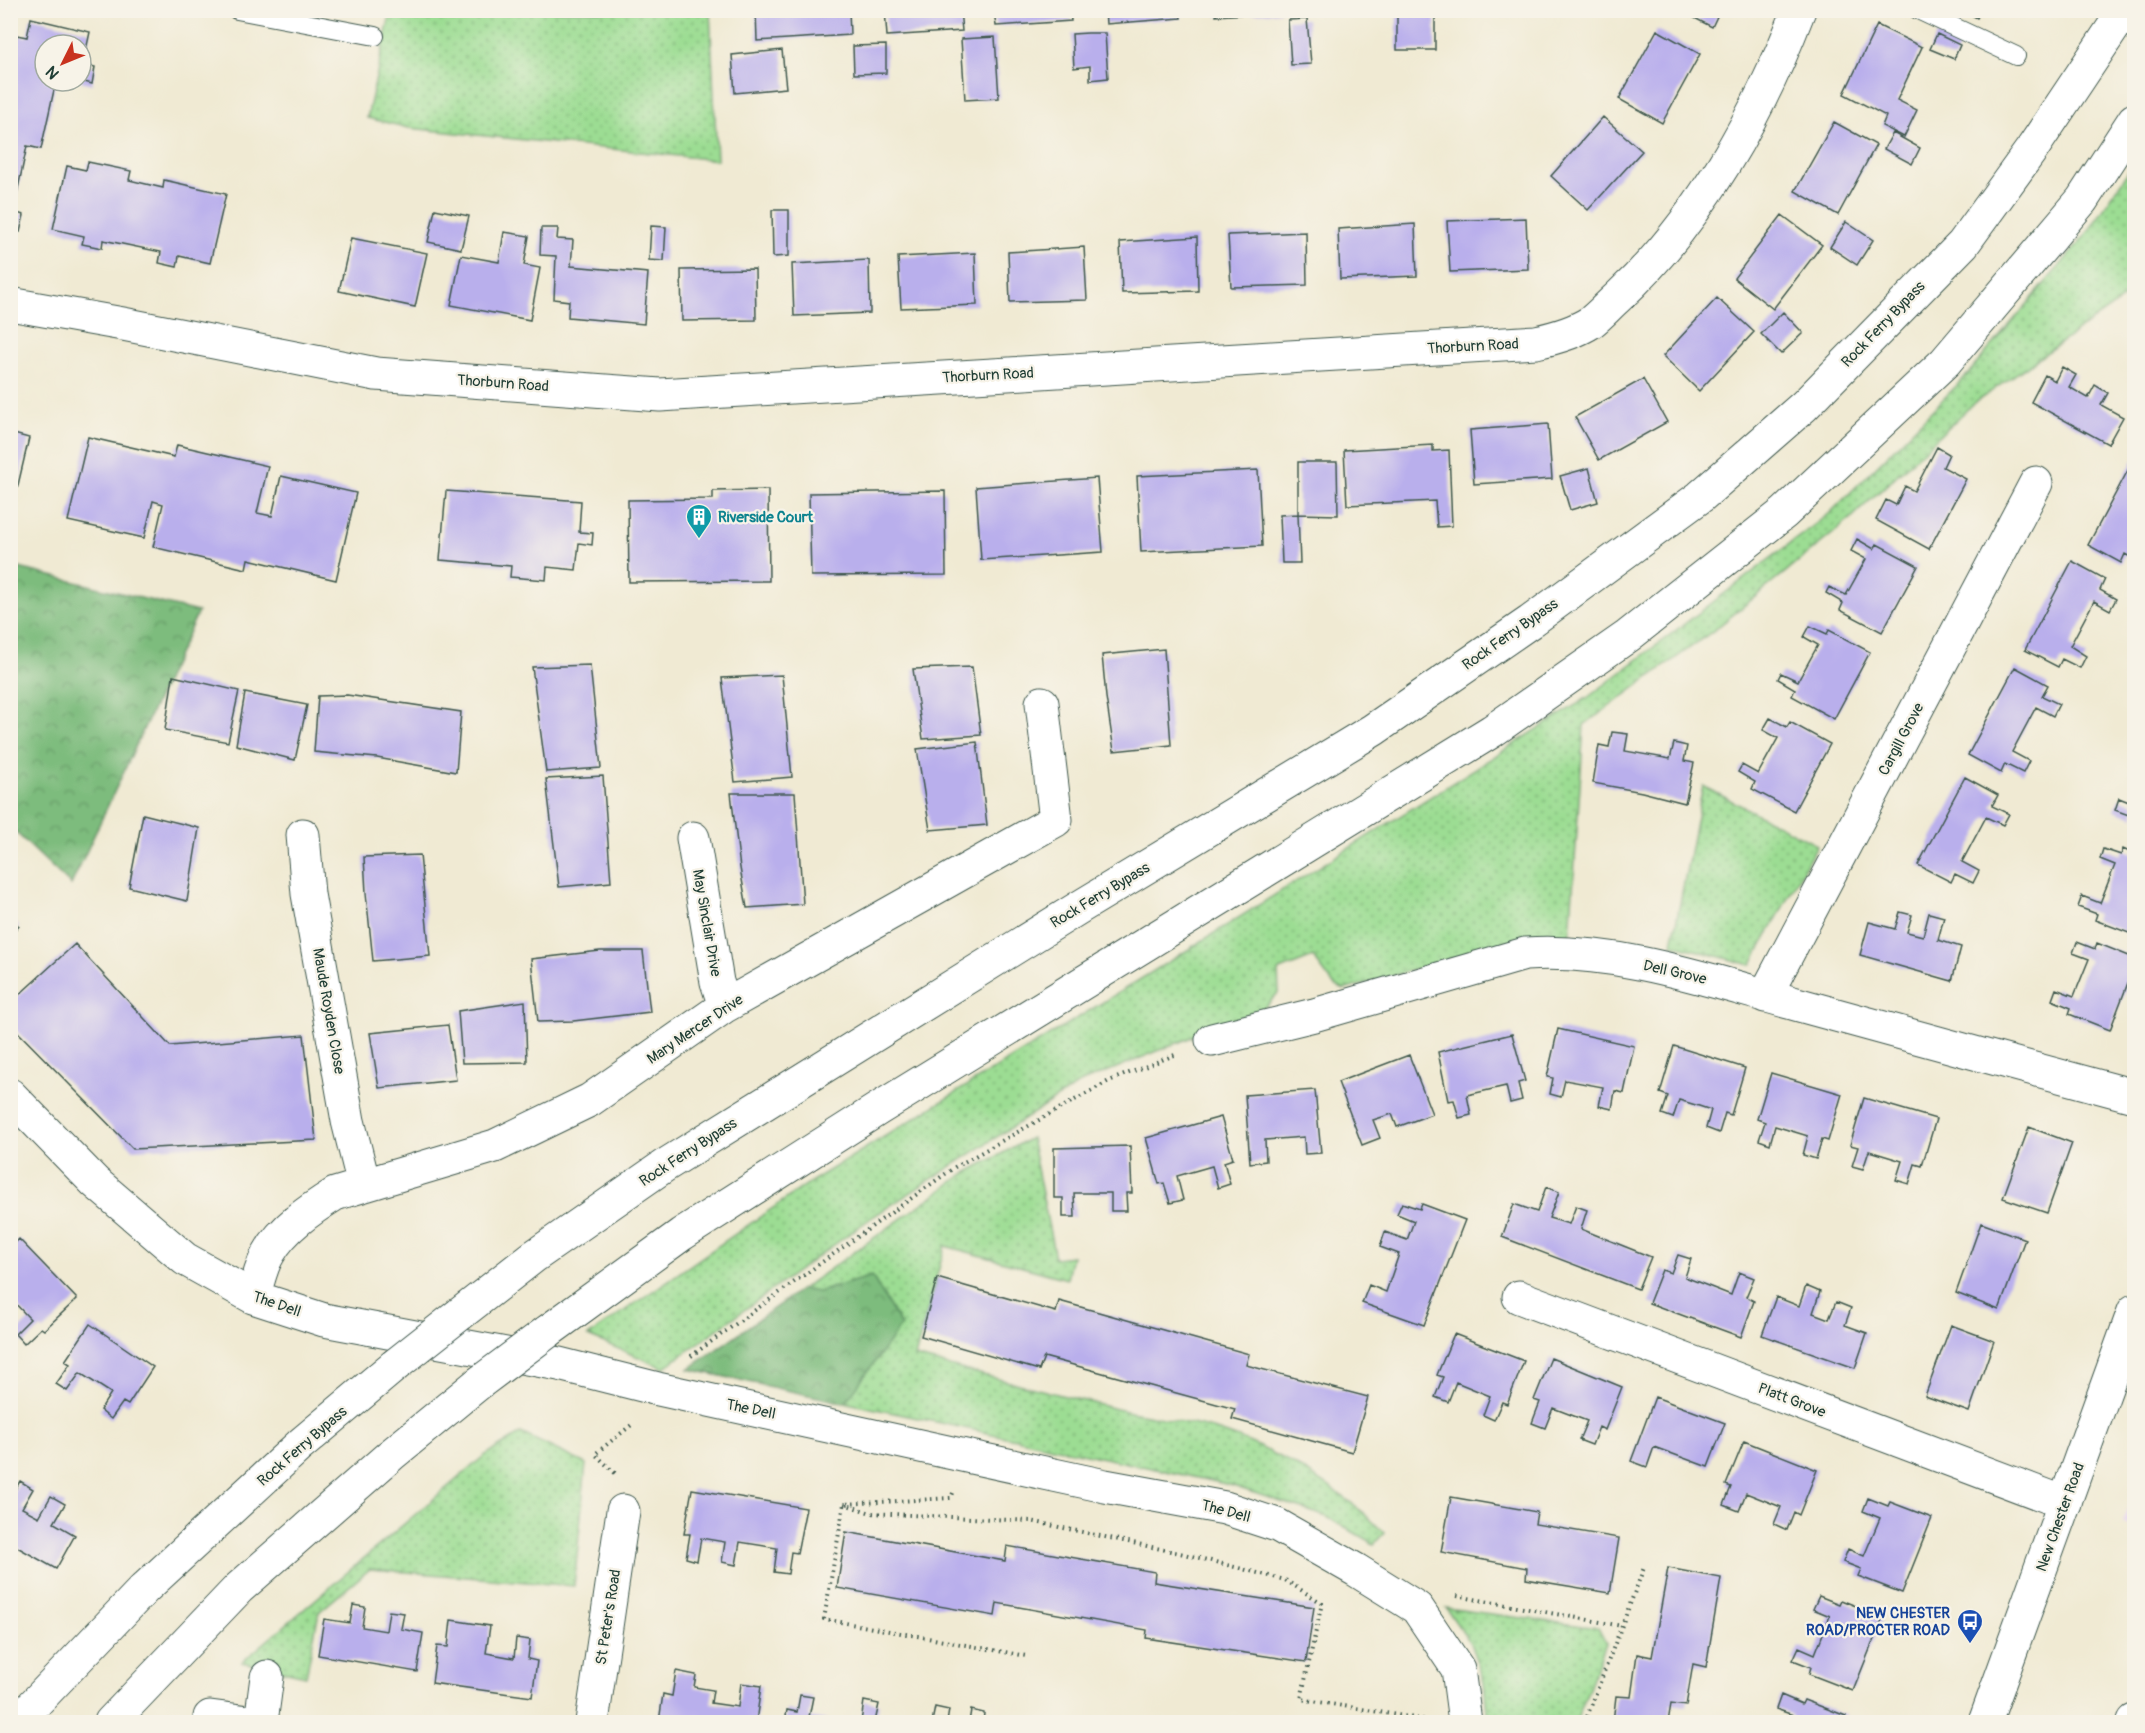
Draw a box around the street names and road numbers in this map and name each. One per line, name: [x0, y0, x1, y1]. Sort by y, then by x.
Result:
street label: Rock Ferry Bypass: [1837, 277, 1929, 371]
street label: Thorburn Road: [1427, 335, 1519, 358]
street label: Thorburn Road: [942, 364, 1034, 387]
street label: Thorburn Road: [456, 371, 549, 396]
street label: Rock Ferry Bypass: [1459, 594, 1562, 674]
street label: Cargill Grove: [1874, 699, 1929, 779]
street label: Rock Ferry Bypass: [1047, 858, 1154, 933]
street label: May Sinclair Drive: [688, 868, 725, 979]
street label: Maude Royden Close: [308, 947, 349, 1076]
street label: Dell Grove: [1641, 956, 1709, 989]
street label: Mary Mercer Drive: [644, 990, 748, 1069]
street label: Rock Ferry Bypass: [636, 1114, 741, 1191]
street label: The Dell: [250, 1287, 304, 1322]
street label: Platt Grove: [1755, 1379, 1829, 1422]
street label: The Dell: [724, 1395, 777, 1424]
street label: Rock Ferry Bypass: [254, 1402, 351, 1490]
street label: New Chester Road: [2032, 1460, 2089, 1574]
street label: The Dell: [1199, 1496, 1252, 1527]
street label: St Peter's Road: [592, 1568, 625, 1666]

